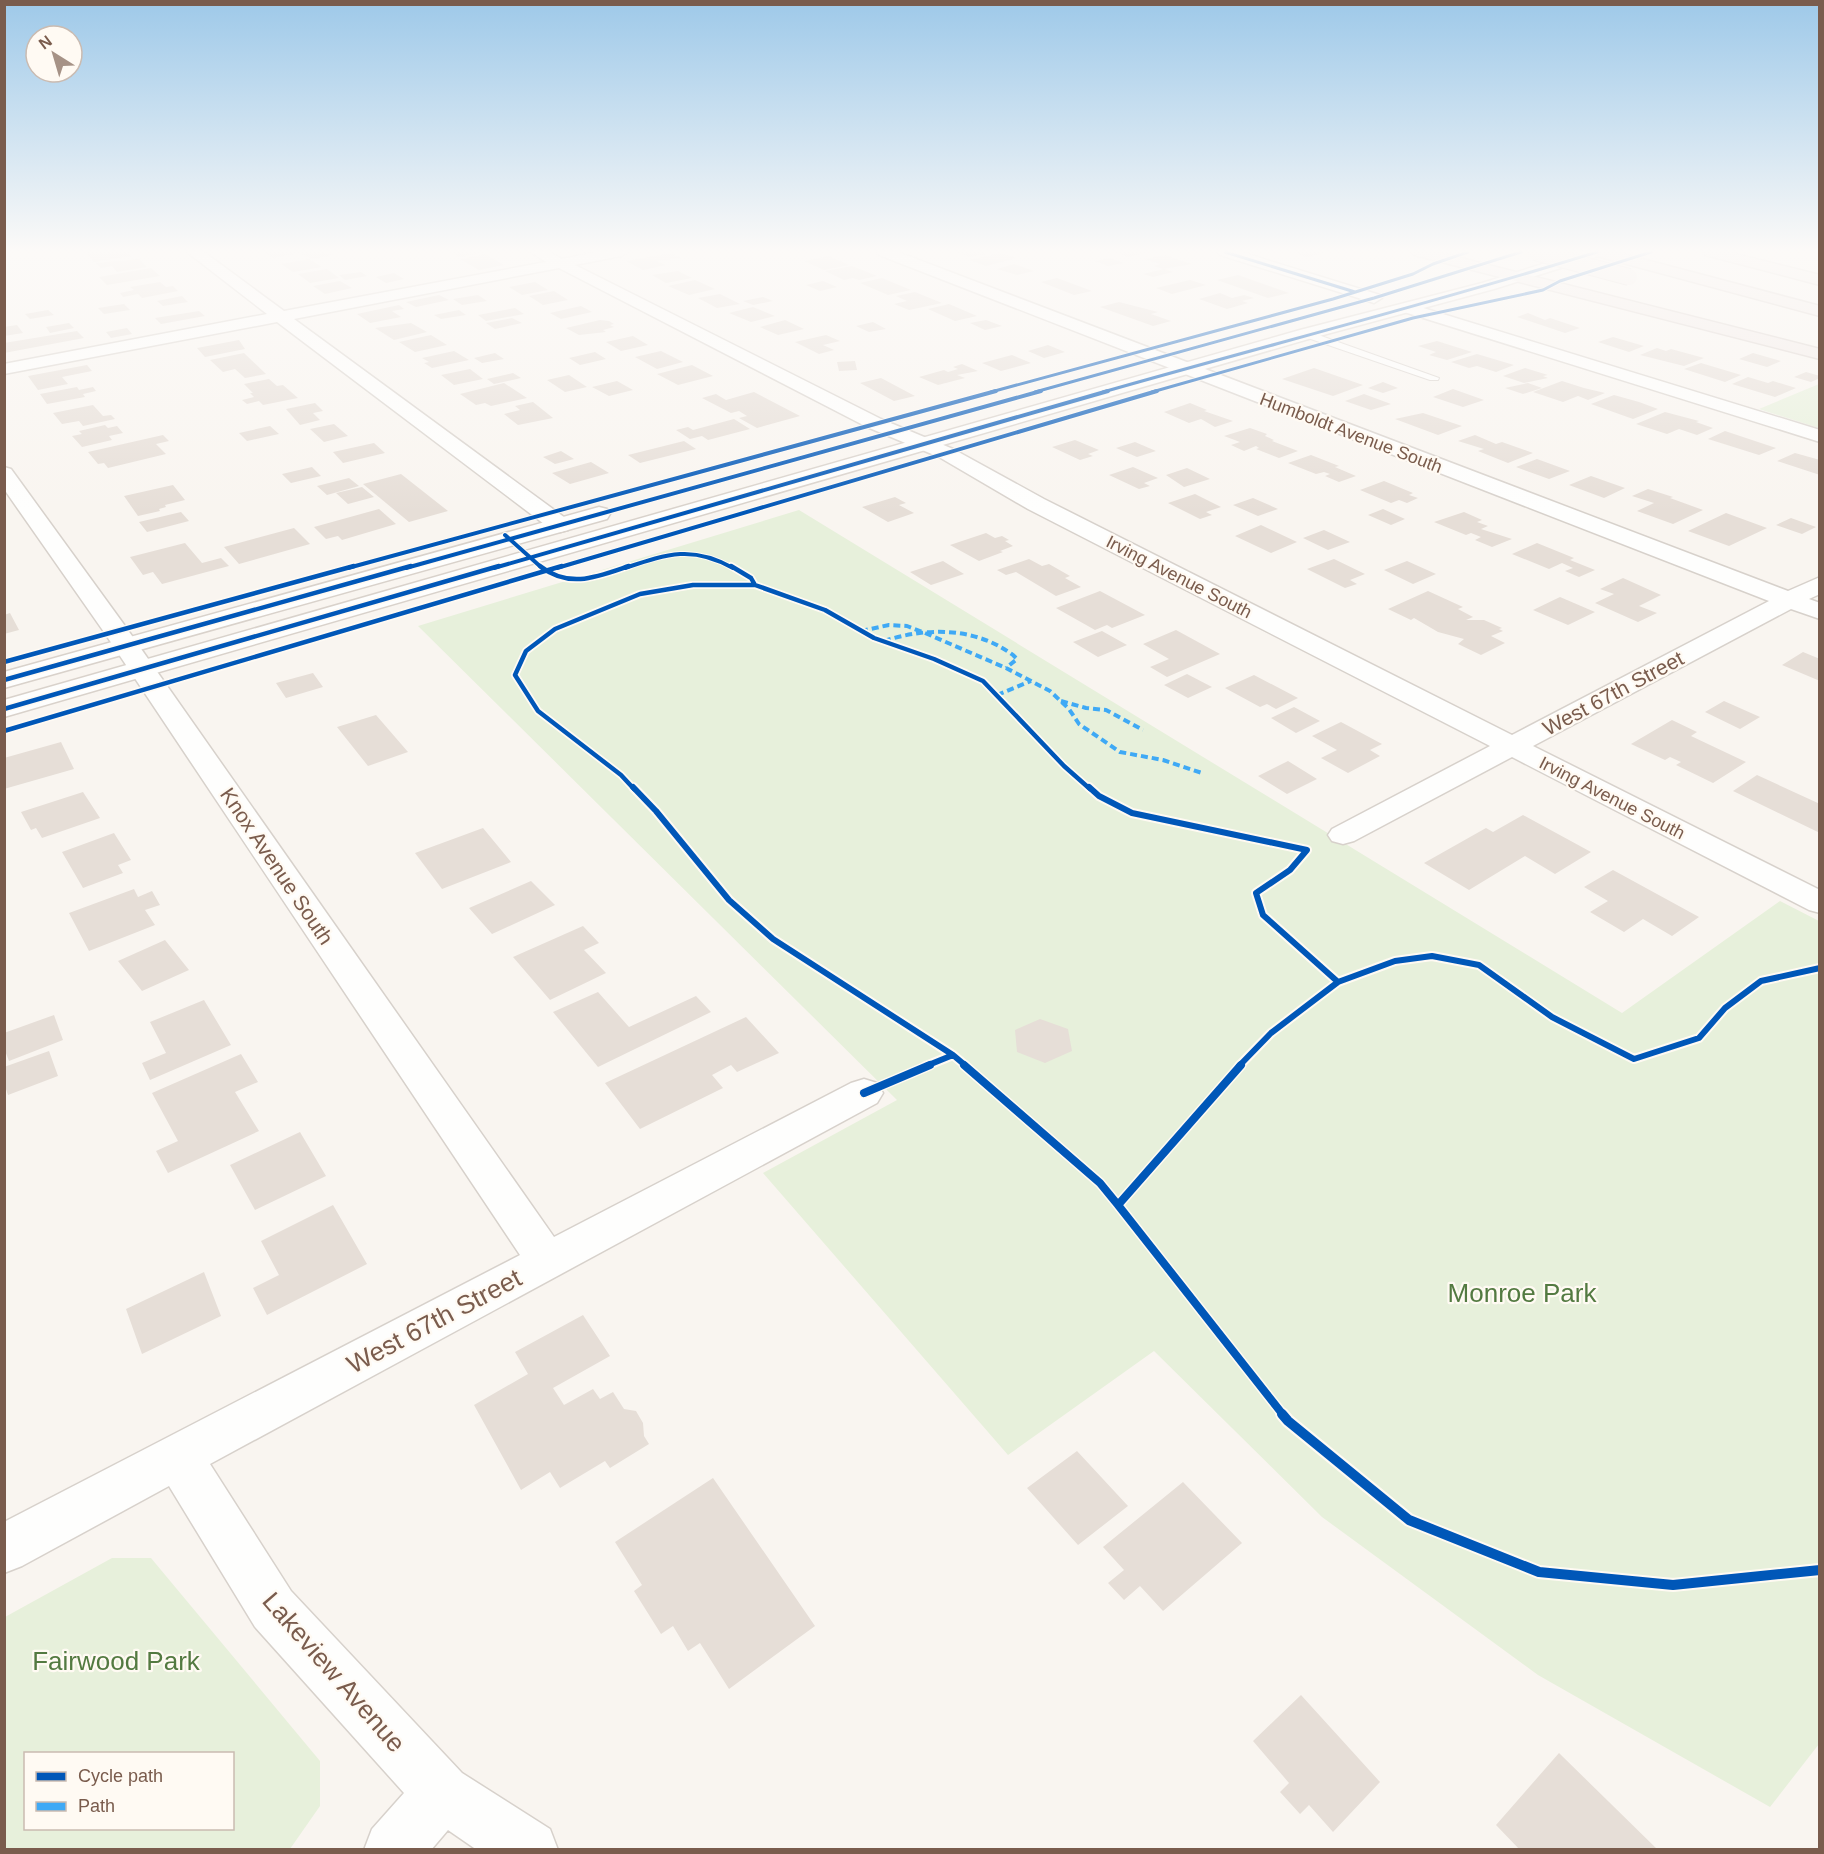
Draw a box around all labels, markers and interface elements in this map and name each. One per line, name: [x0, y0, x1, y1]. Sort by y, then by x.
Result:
north arrow: [24, 24, 84, 84]
text: N: [36, 32, 55, 53]
street label: Humboldt Avenue South: [1257, 389, 1445, 477]
street label: Irving Avenue South: [1103, 532, 1255, 622]
street label: West 67th Street: [1539, 646, 1687, 740]
street label: Irving Avenue South: [1536, 753, 1688, 843]
street label: Knox Avenue South: [216, 783, 338, 949]
street label: West 67th Street: [342, 1262, 527, 1380]
park label: Monroe Park: [1448, 1278, 1597, 1308]
street label: Lakeview Avenue: [256, 1586, 412, 1758]
park label: Fairwood Park: [32, 1646, 201, 1676]
legend: [24, 1752, 234, 1830]
text: Cycle path: [78, 1766, 163, 1786]
text: Path: [78, 1796, 115, 1816]

